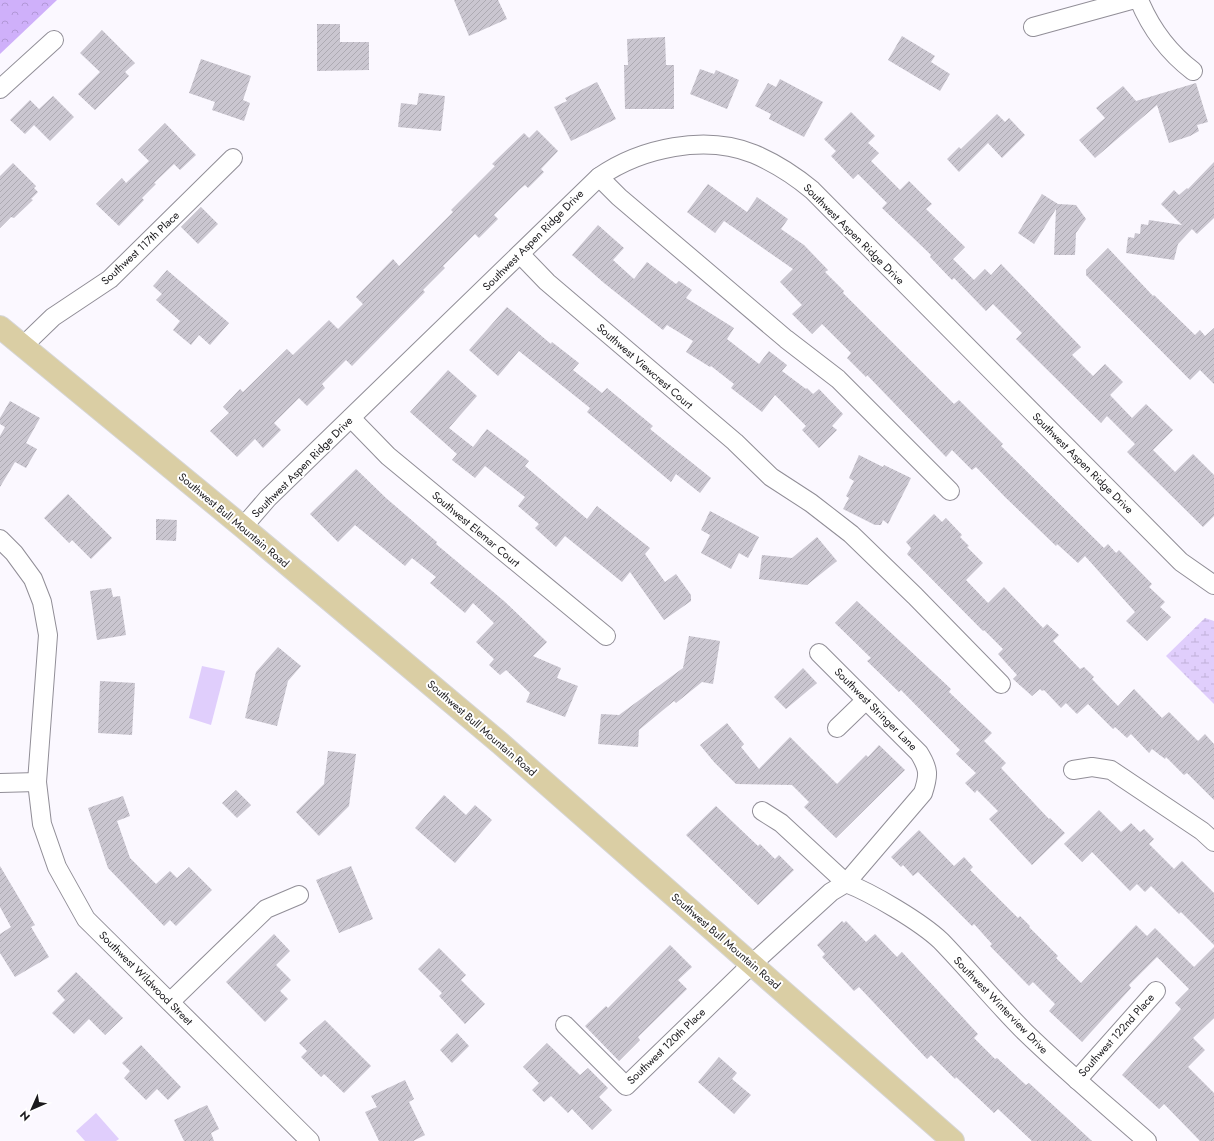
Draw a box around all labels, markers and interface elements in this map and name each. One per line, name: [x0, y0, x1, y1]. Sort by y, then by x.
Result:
street label: Southwest Aspen Ridge Drive: [800, 180, 908, 288]
street label: Southwest Aspen Ridge Drive: [479, 186, 587, 294]
street label: Southwest 117th Place: [97, 207, 183, 289]
street label: Southwest Viewcrest Court: [593, 320, 697, 413]
street label: Southwest Aspen Ridge Drive: [1029, 409, 1137, 517]
street label: Southwest Aspen Ridge Drive: [248, 413, 356, 521]
street label: Southwest Bull Mountain Road: [175, 469, 293, 571]
street label: Southwest Elemar Court: [429, 487, 524, 571]
street label: Southwest Stringer Lane: [831, 664, 921, 754]
street label: Southwest Bull Mountain Road: [424, 676, 540, 780]
street label: Southwest Bull Mountain Road: [668, 889, 784, 993]
street label: Southwest Wildwood Street: [95, 927, 197, 1029]
street label: Southwest Winterview Drive: [950, 953, 1052, 1058]
street label: Southwest 122nd Place: [1074, 990, 1158, 1080]
street label: Southwest 120th Place: [623, 1004, 709, 1088]
north arrow: [12, 1089, 52, 1129]
text: N: [16, 1107, 34, 1125]

